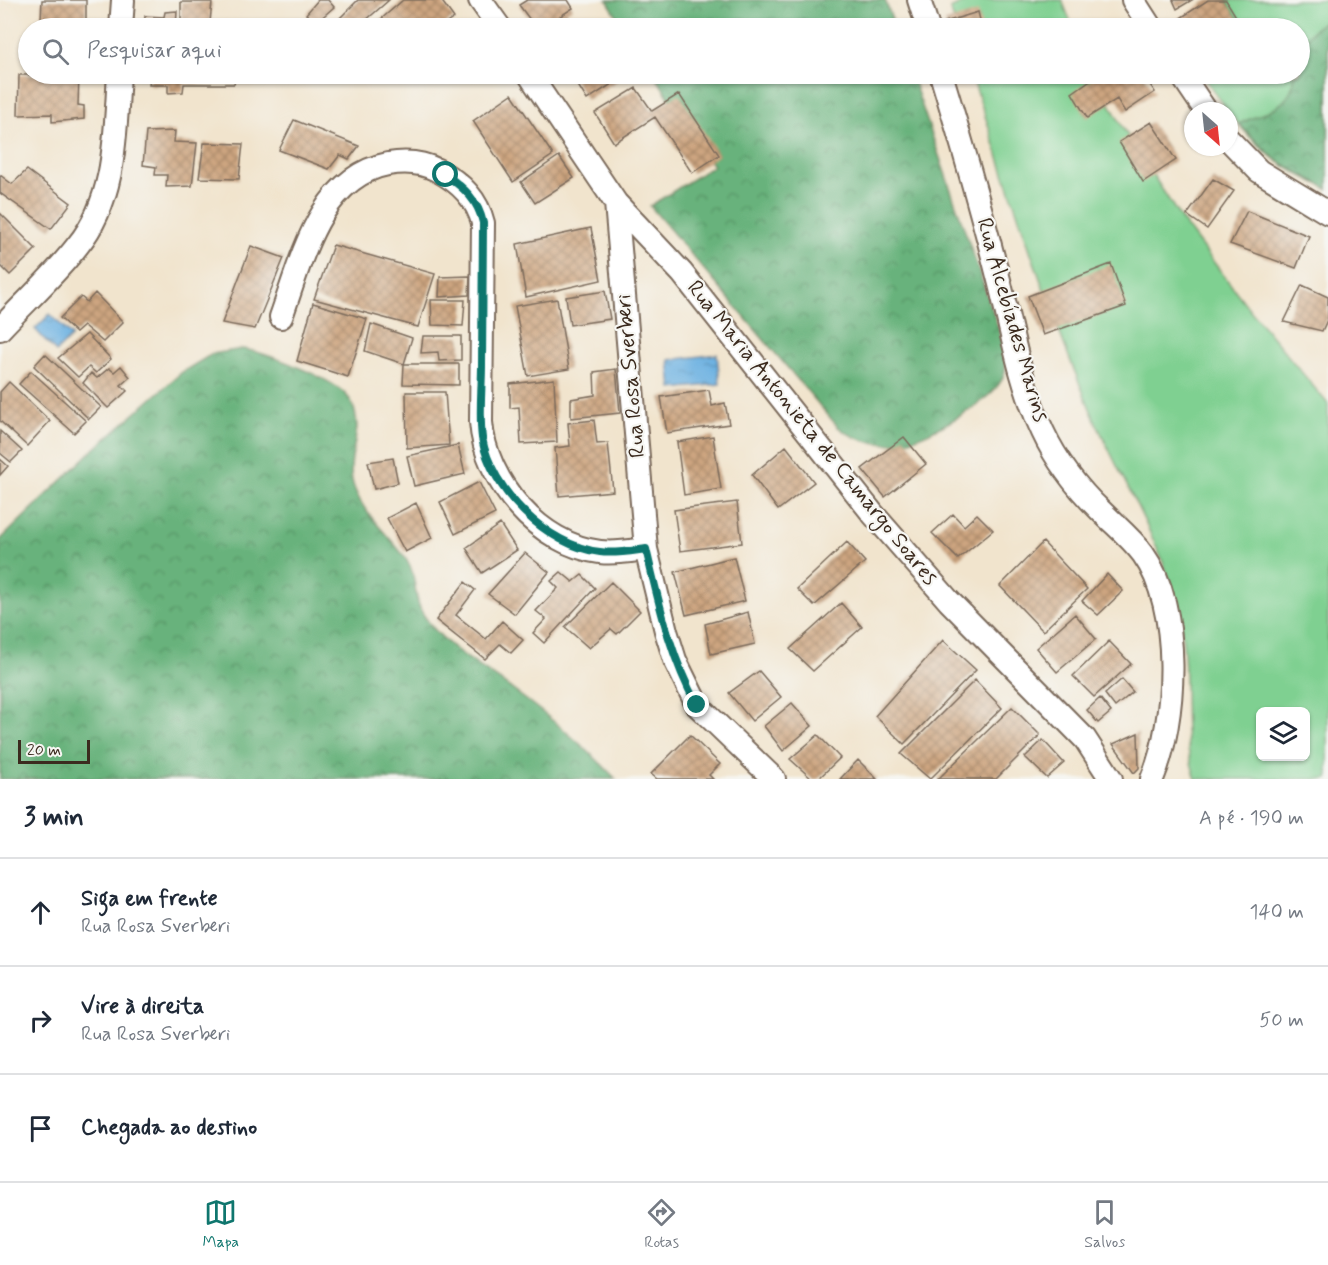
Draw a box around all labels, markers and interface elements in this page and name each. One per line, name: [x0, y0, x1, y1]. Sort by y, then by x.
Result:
search box: [18, 18, 1310, 84]
icon: search: [39, 35, 72, 68]
text: Pesquisar aqui: [87, 37, 222, 65]
north arrow: [1184, 102, 1238, 156]
route start: [432, 161, 458, 187]
street label: Rua Alcebíades Marins: [969, 215, 1055, 426]
street label: Rua Maria Antonieta de Camargo Soares: [678, 275, 944, 593]
street label: Rua Rosa Sverberi: [610, 293, 652, 459]
route end: [683, 691, 709, 717]
map controls: [1256, 707, 1310, 761]
button: layers: [1256, 707, 1310, 761]
scale bar: [18, 737, 90, 764]
text: 20 m: [27, 740, 61, 761]
text: 3 min: [24, 801, 84, 835]
text: A pé · 190 m: [1199, 805, 1304, 832]
text: Siga em frente: [81, 885, 218, 913]
icon: ahead: [24, 896, 57, 929]
text: 140 m: [1250, 899, 1304, 926]
text: Rua Rosa Sverberi: [81, 913, 230, 940]
text: Vire à direita: [81, 993, 204, 1021]
icon: right: [24, 1004, 57, 1037]
text: 50 m: [1259, 1007, 1304, 1034]
text: Rua Rosa Sverberi: [81, 1021, 230, 1048]
icon: arrive: [24, 1112, 57, 1145]
text: Chegada ao destino: [81, 1114, 257, 1142]
tab: Mapa: [203, 1196, 239, 1253]
tab: Rotas: [644, 1196, 679, 1253]
tab: Salvos: [1084, 1196, 1125, 1253]

